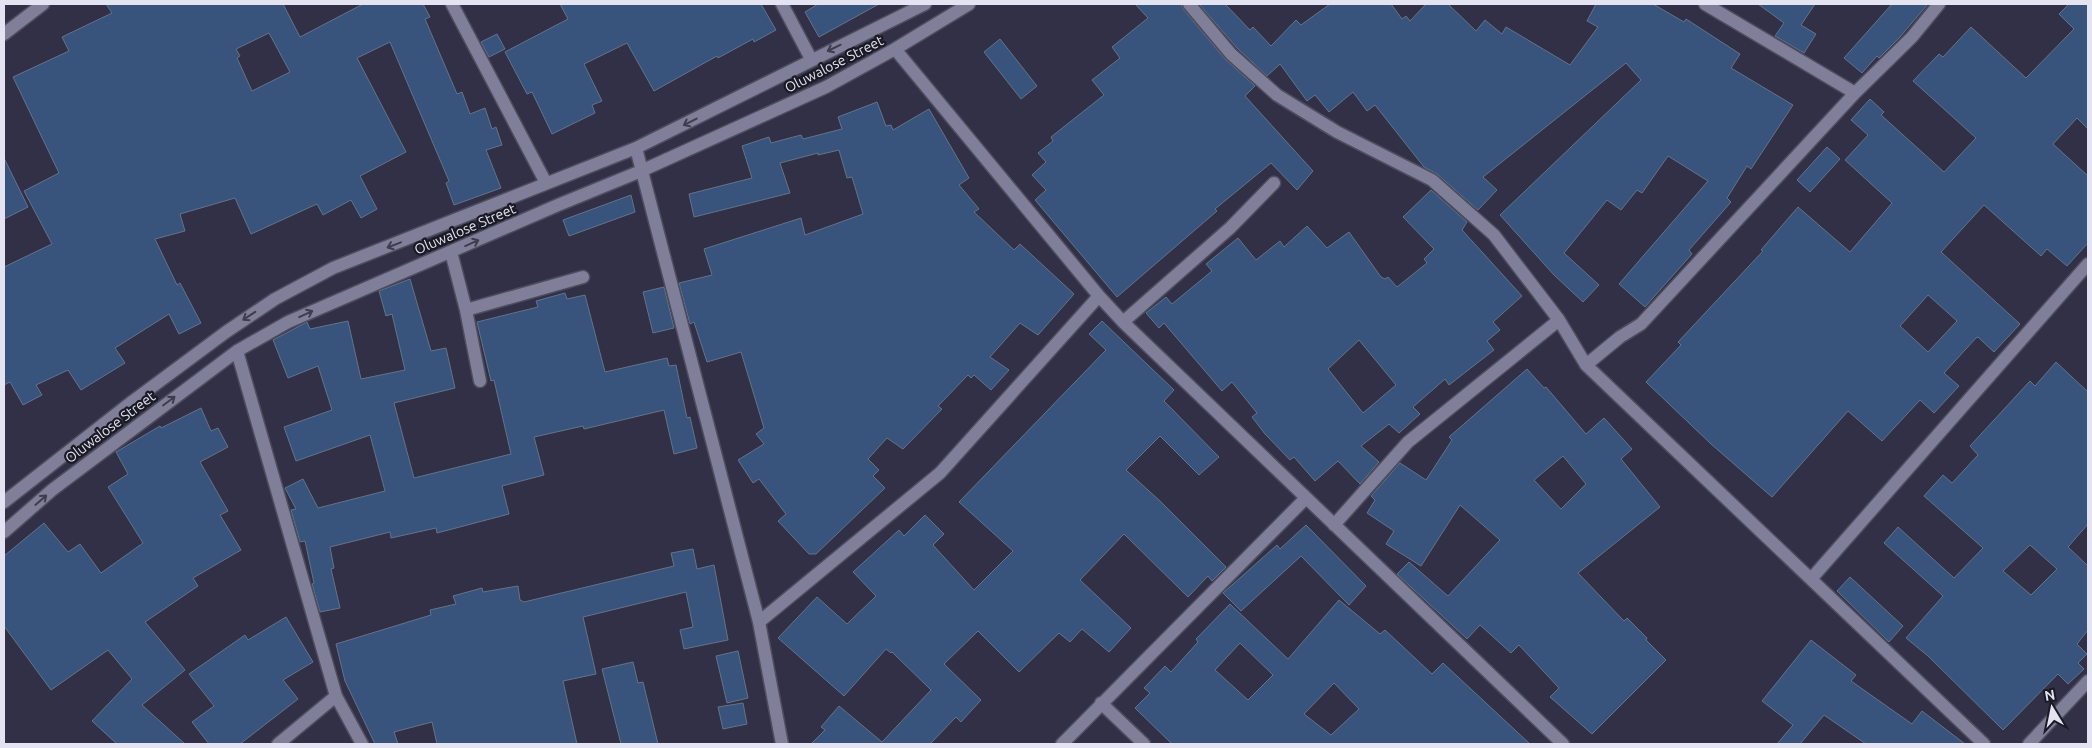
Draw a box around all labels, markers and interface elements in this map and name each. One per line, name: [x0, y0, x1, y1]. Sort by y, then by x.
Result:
street label: Oluwalose Street: [782, 32, 886, 96]
one-way arrow: [827, 43, 842, 53]
one-way arrow: [682, 117, 697, 127]
street label: Oluwalose Street: [412, 200, 519, 258]
one-way arrow: [464, 237, 479, 247]
one-way arrow: [387, 241, 403, 250]
one-way arrow: [298, 309, 313, 318]
one-way arrow: [242, 311, 256, 321]
street label: Oluwalose Street: [62, 388, 159, 466]
one-way arrow: [162, 395, 175, 406]
one-way arrow: [34, 494, 47, 506]
north arrow: [2027, 683, 2077, 733]
text: N: [2043, 686, 2056, 704]

